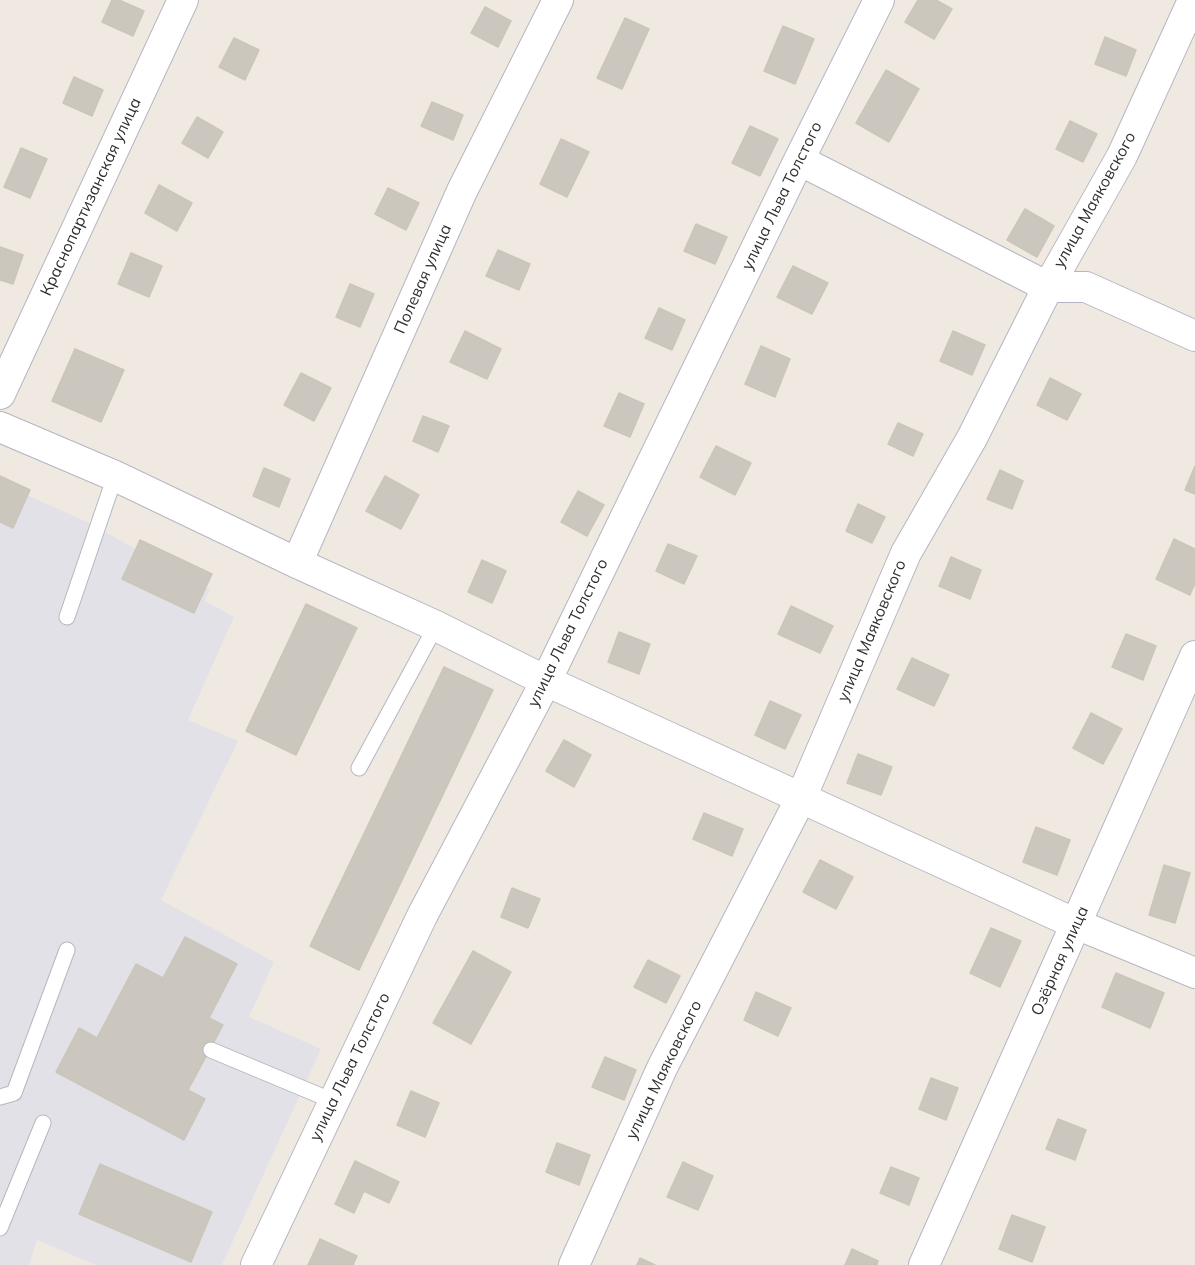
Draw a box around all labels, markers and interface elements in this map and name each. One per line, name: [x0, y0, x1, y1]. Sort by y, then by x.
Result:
street label: Краснопартизанская улица: [37, 95, 145, 299]
street label: улица Льва Толстого: [738, 119, 826, 273]
street label: улица Маяковского: [1050, 129, 1140, 271]
street label: Полевая улица: [390, 221, 456, 337]
street label: улица Льва Толстого: [524, 556, 612, 710]
street label: улица Маяковского: [833, 557, 911, 705]
street label: Озёрная улица: [1027, 903, 1093, 1019]
street label: улица Льва Толстого: [306, 990, 394, 1144]
street label: улица Маяковского: [622, 997, 706, 1143]

